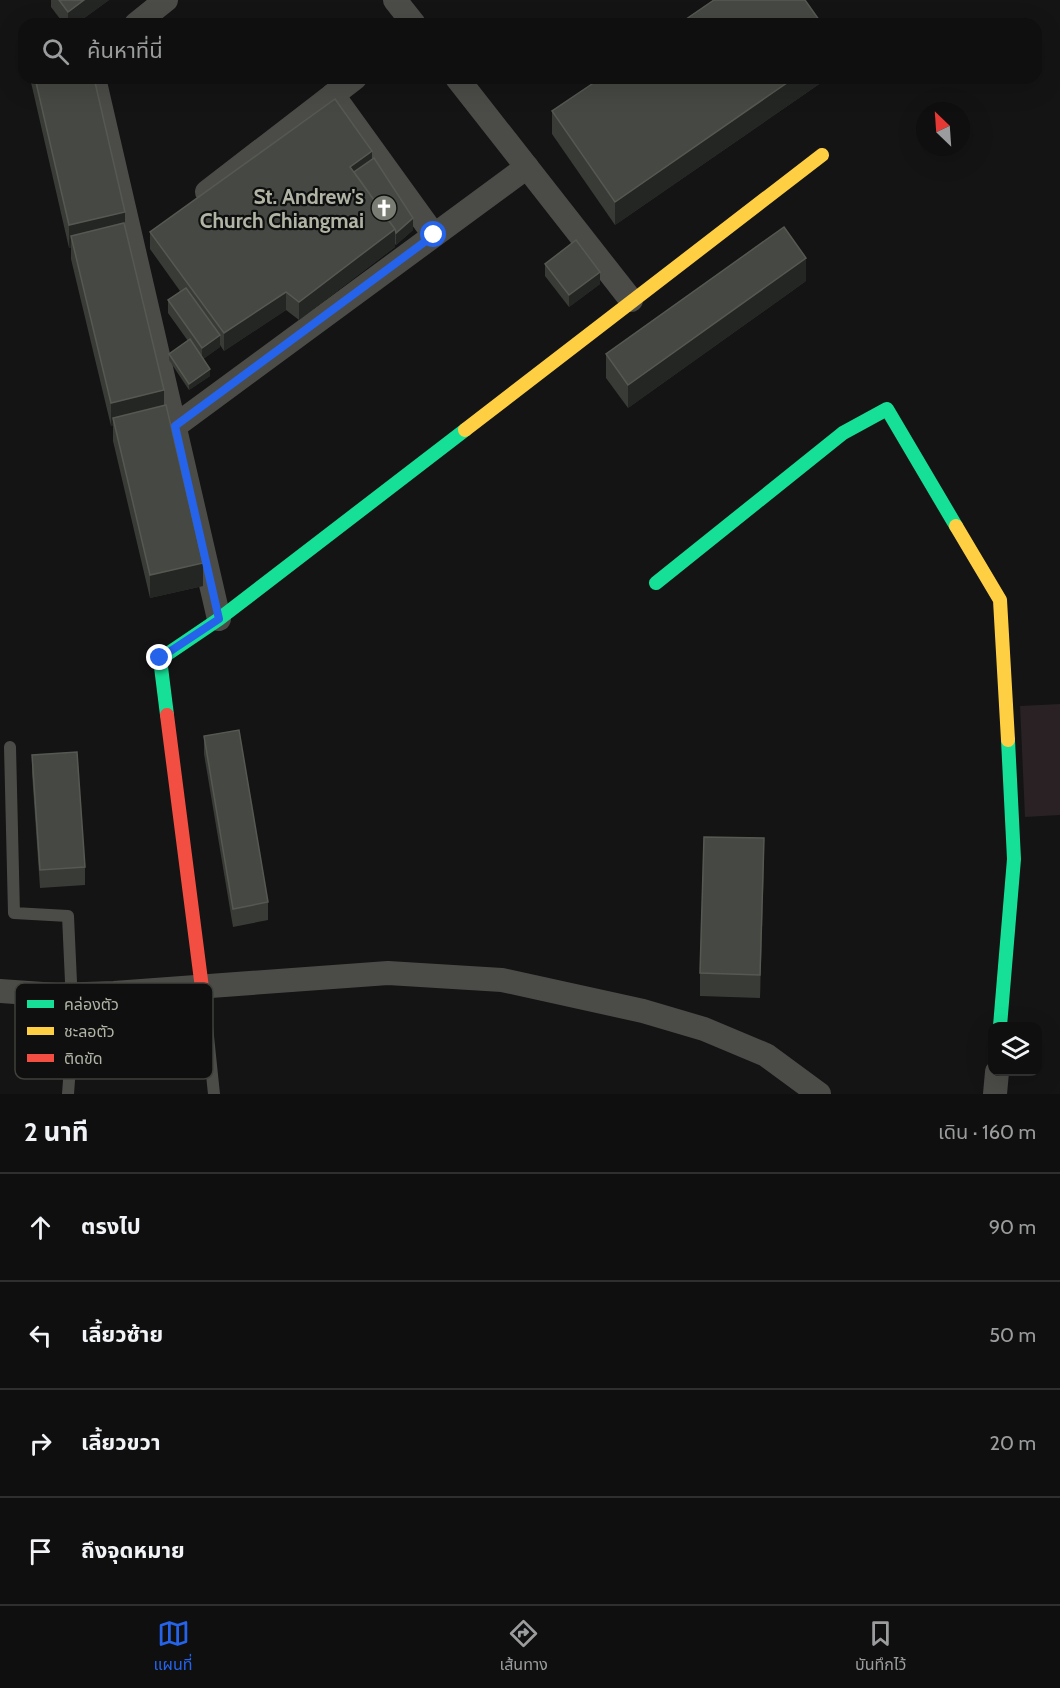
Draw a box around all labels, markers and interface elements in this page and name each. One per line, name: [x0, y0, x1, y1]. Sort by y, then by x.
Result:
search box: [18, 18, 1042, 84]
icon: search: [39, 35, 72, 68]
text: ค้นหาที่นี่: [87, 37, 163, 64]
north arrow: [916, 102, 970, 156]
place label: St. Andrew's Church Chiangmai: [200, 184, 364, 233]
church icon: St. Andrew's Church Chiangmai: [369, 193, 399, 223]
route start: [420, 221, 446, 247]
route end: [146, 644, 172, 670]
legend: [15, 983, 213, 1079]
text: คล่องตัว: [64, 995, 119, 1014]
text: ชะลอตัว: [64, 1022, 115, 1041]
map controls: [988, 1022, 1042, 1076]
button: layers: [988, 1022, 1042, 1076]
text: ติดขัด: [64, 1049, 103, 1068]
text: 2 นาที: [24, 1116, 88, 1148]
text: เดิน · 160 m: [938, 1120, 1036, 1144]
icon: ahead: [24, 1211, 57, 1244]
text: ตรงไป: [81, 1213, 141, 1240]
text: 90 m: [989, 1215, 1036, 1239]
icon: left: [24, 1319, 57, 1352]
text: เลี้ยวซ้าย: [81, 1321, 163, 1348]
text: 50 m: [989, 1323, 1036, 1347]
icon: right: [24, 1427, 57, 1460]
text: เลี้ยวขวา: [81, 1429, 161, 1456]
text: 20 m: [990, 1431, 1036, 1455]
icon: arrive: [24, 1535, 57, 1568]
text: ถึงจุดหมาย: [81, 1537, 185, 1564]
tab: แผนที่: [154, 1617, 193, 1677]
tab: เส้นทาง: [500, 1617, 548, 1677]
tab: บันทึกไว้: [855, 1617, 906, 1677]

